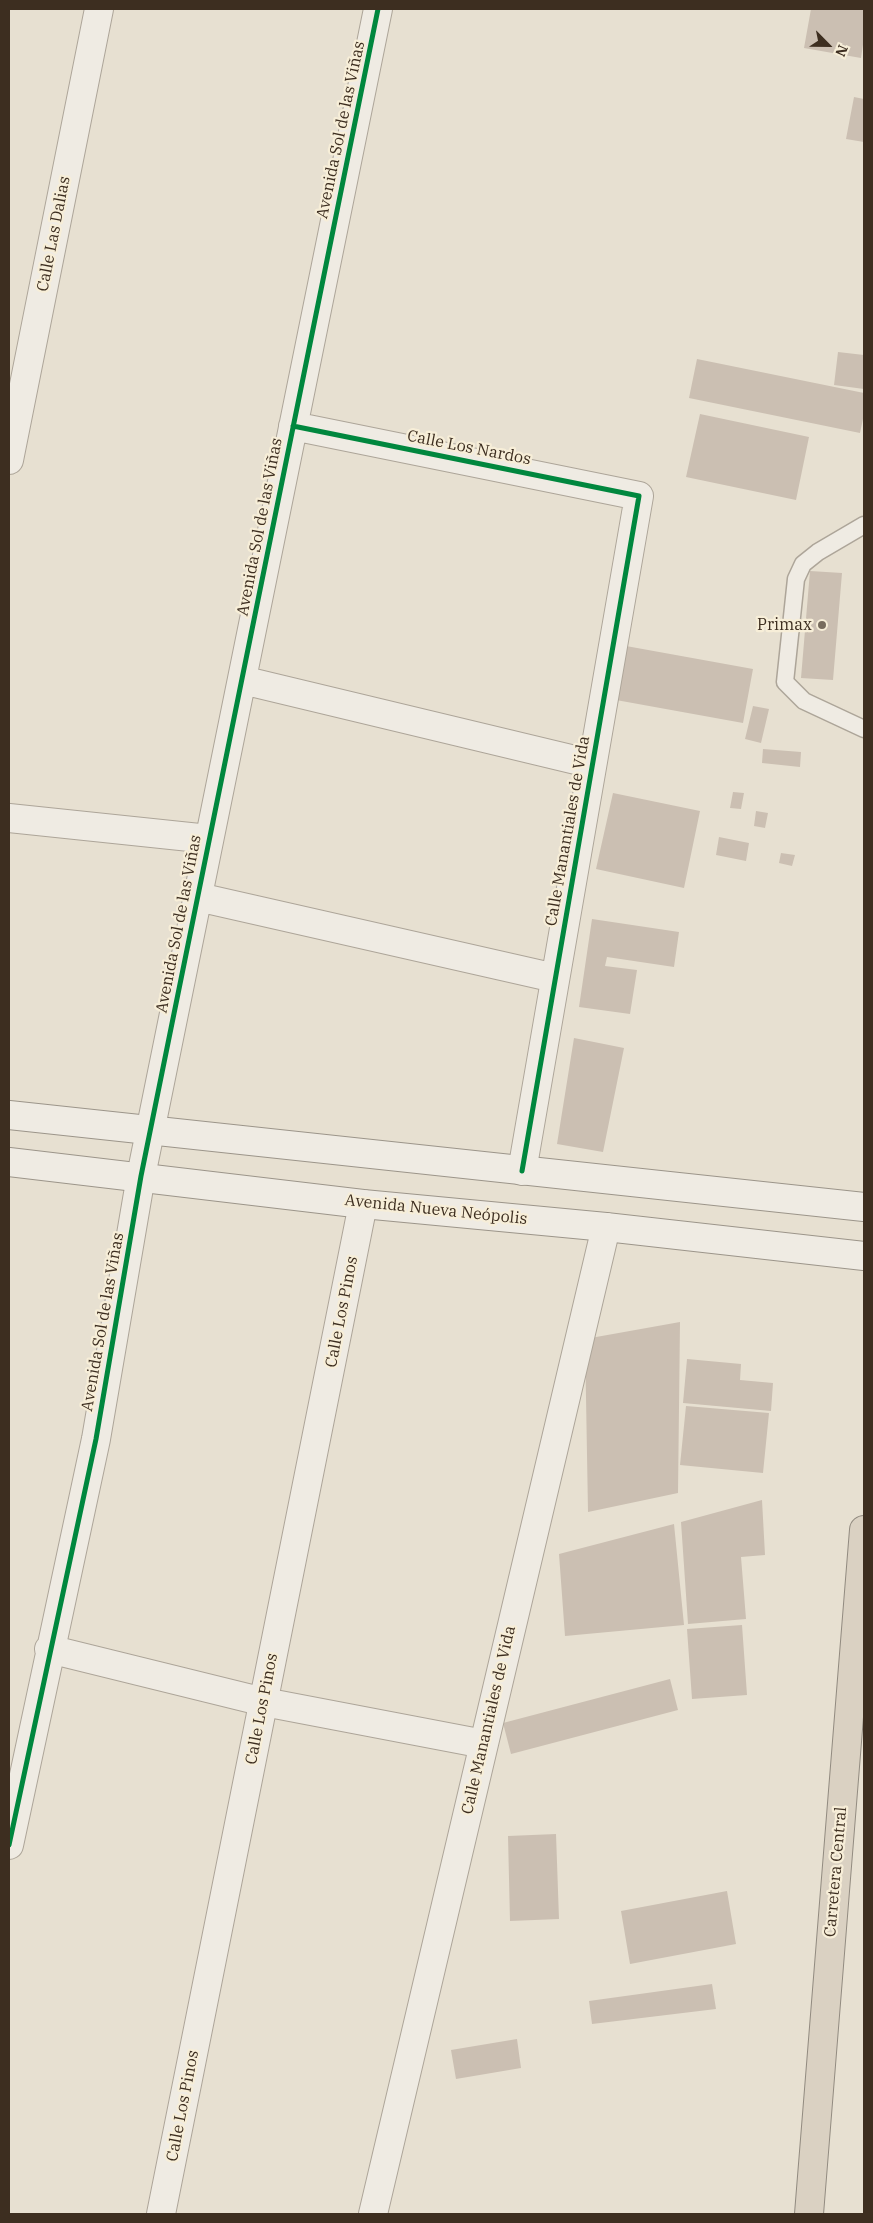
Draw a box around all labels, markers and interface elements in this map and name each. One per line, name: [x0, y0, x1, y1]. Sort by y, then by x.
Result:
north arrow: [803, 20, 853, 70]
street label: Avenida Sol de las Viñas: [313, 39, 369, 221]
text: N: [831, 42, 852, 59]
street label: Calle Las Dalias: [33, 175, 75, 293]
street label: Calle Los Nardos: [405, 427, 533, 469]
street label: Avenida Sol de las Viñas: [233, 436, 287, 618]
place label: Primax: [757, 615, 812, 635]
marker: Primax: [816, 619, 828, 631]
street label: Calle Manantiales de Vida: [542, 734, 594, 928]
street label: Avenida Sol de las Viñas: [152, 833, 206, 1015]
street label: Avenida Nueva Neópolis: [344, 1191, 528, 1229]
street label: Avenida Sol de las Viñas: [78, 1231, 128, 1413]
street label: Calle Los Pinos: [322, 1255, 362, 1369]
street label: Calle Manantiales de Vida: [458, 1624, 520, 1816]
street label: Calle Los Pinos: [242, 1652, 282, 1766]
street label: Carretera Central: [821, 1806, 851, 1938]
street label: Calle Los Pinos: [163, 2049, 203, 2163]

